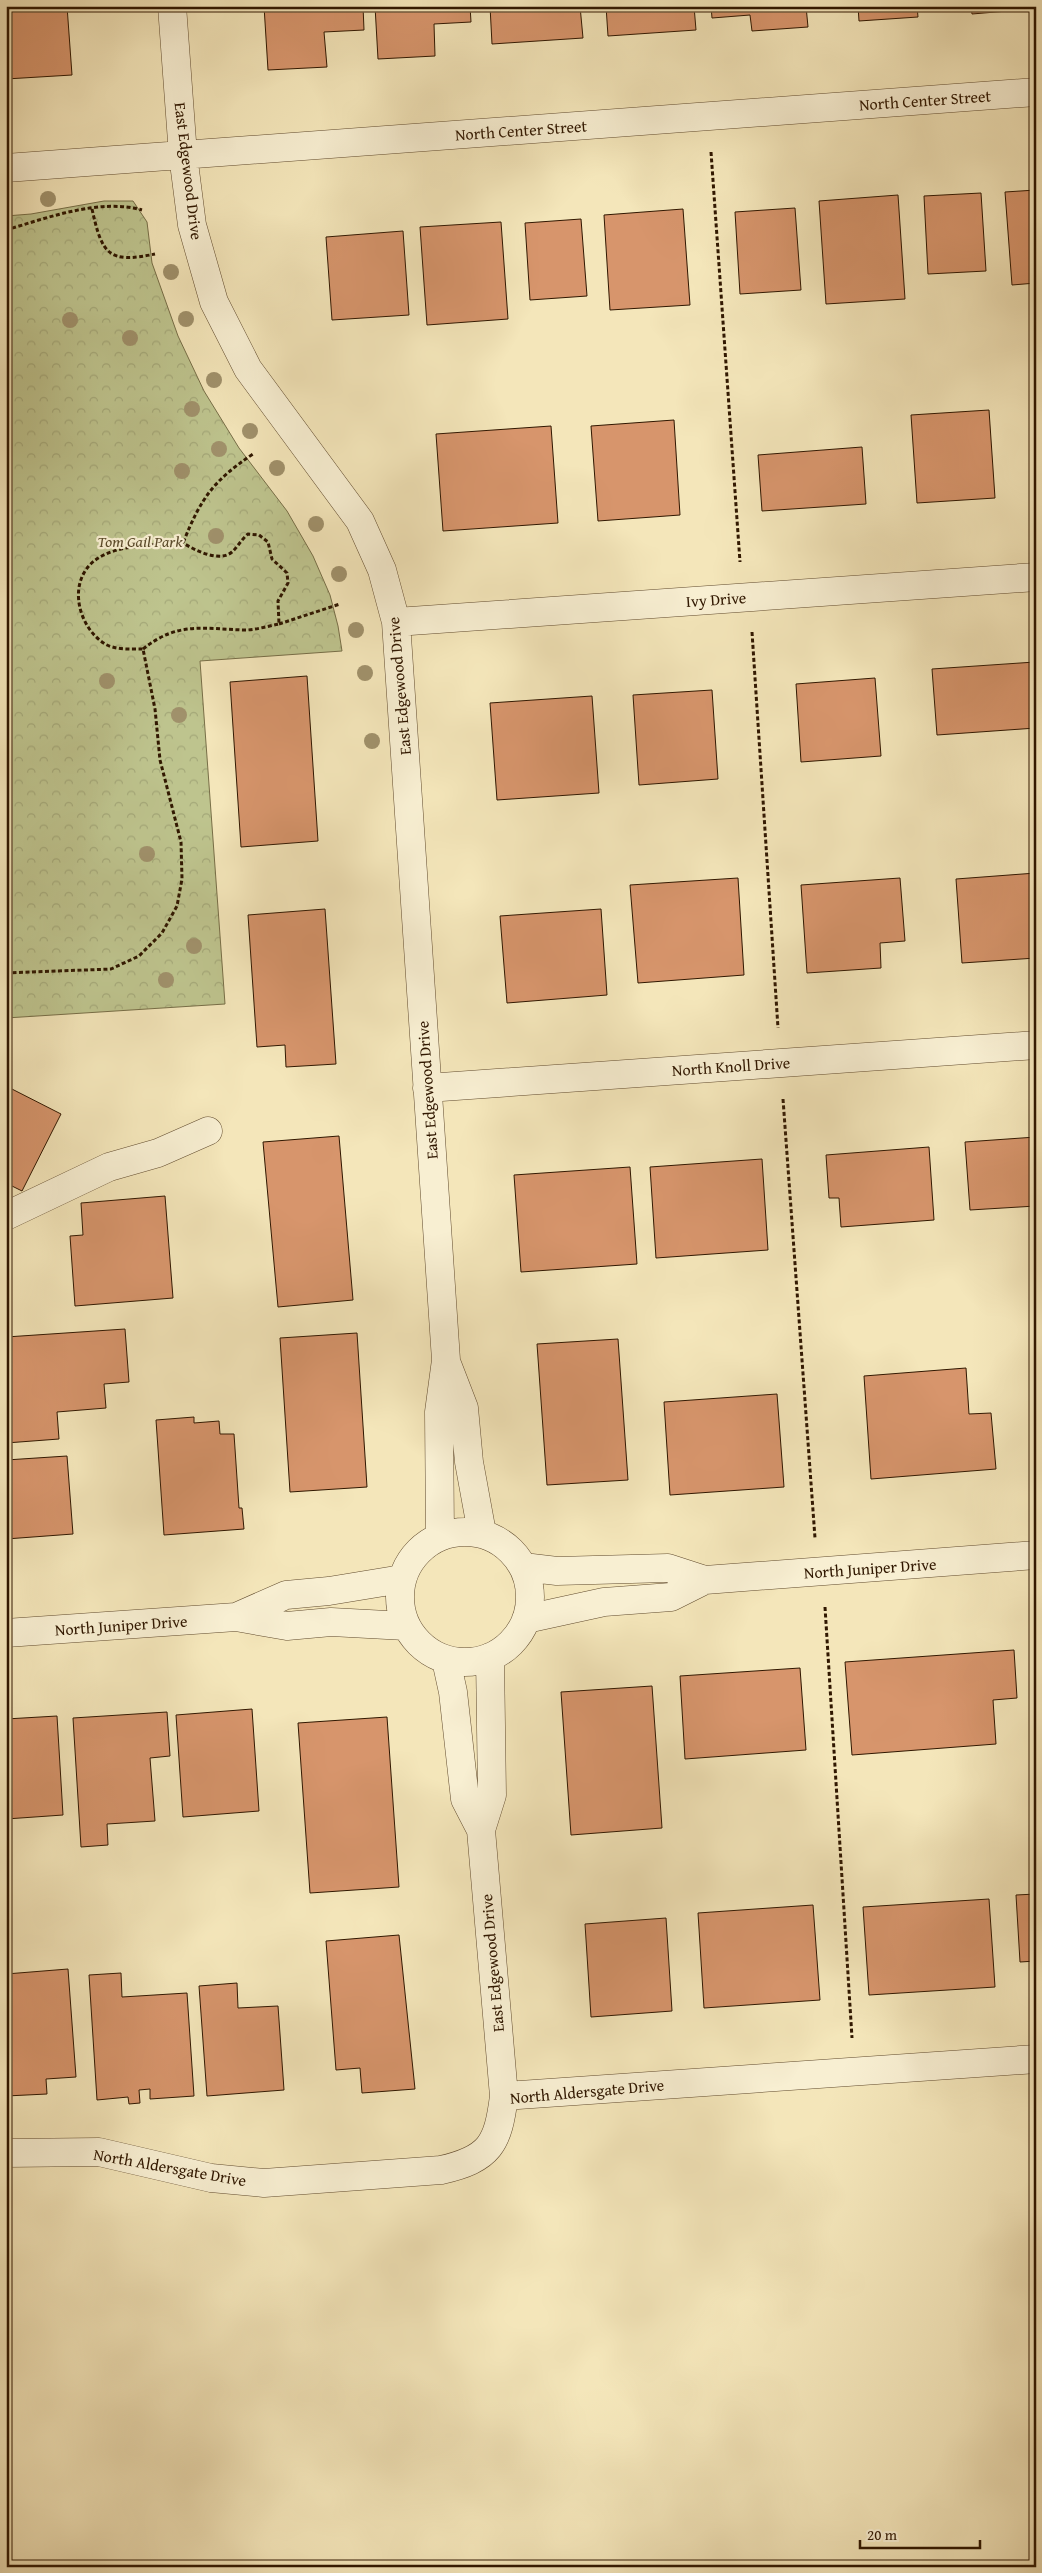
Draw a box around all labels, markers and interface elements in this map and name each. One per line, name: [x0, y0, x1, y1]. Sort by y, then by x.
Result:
street label: North Center Street: [858, 83, 992, 117]
street label: East Edgewood Drive: [169, 101, 209, 241]
street label: North Center Street: [454, 113, 588, 147]
park label: Tom Gail Park: [97, 529, 183, 553]
street label: Ivy Drive: [685, 585, 747, 613]
street label: East Edgewood Drive: [381, 616, 417, 756]
street label: East Edgewood Drive: [410, 1020, 444, 1160]
street label: North Knoll Drive: [671, 1050, 791, 1082]
street label: North Juniper Drive: [803, 1551, 937, 1585]
street label: North Juniper Drive: [54, 1608, 188, 1642]
street label: East Edgewood Drive: [474, 1893, 510, 2033]
street label: North Aldersgate Drive: [509, 2072, 665, 2110]
street label: North Aldersgate Drive: [92, 2142, 248, 2192]
scale bar: [860, 2518, 980, 2550]
text: 20 m: [867, 2524, 898, 2545]

